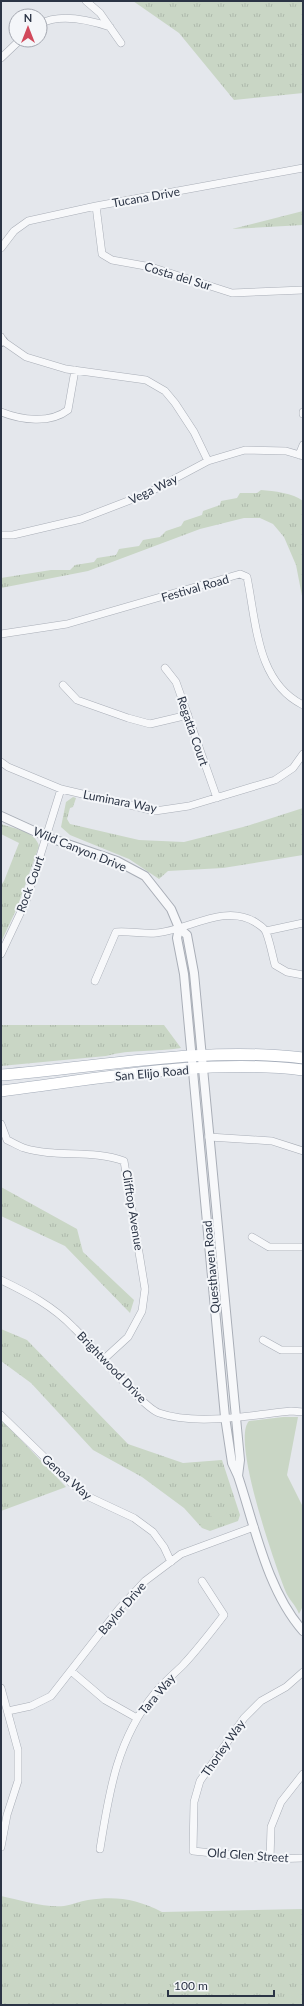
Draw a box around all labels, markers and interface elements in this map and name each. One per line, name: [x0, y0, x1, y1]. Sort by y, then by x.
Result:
north arrow: [8, 8, 48, 48]
text: N: [24, 11, 32, 24]
street label: Tucana Drive: [111, 184, 181, 210]
street label: Costa del Sur: [143, 259, 214, 294]
street label: Vega Way: [126, 470, 181, 507]
street label: Festival Road: [159, 571, 231, 605]
street label: Regatta Court: [174, 694, 212, 769]
street label: Luminara Way: [82, 786, 159, 816]
street label: Wild Canyon Drive: [31, 823, 129, 875]
street label: Rock Court: [13, 853, 47, 914]
street label: San Elijo Road: [114, 1062, 190, 1084]
street label: Clifftop Avenue: [119, 1169, 147, 1251]
street label: Questhaven Road: [199, 1220, 223, 1314]
street label: Brightwood Drive: [74, 1328, 150, 1406]
street label: Genoa Way: [39, 1451, 96, 1503]
street label: Baylor Drive: [95, 1579, 149, 1637]
street label: Tara Way: [136, 1670, 179, 1717]
street label: Thorley Way: [198, 1716, 249, 1780]
street label: Old Glen Street: [207, 1845, 290, 1865]
scale bar: [168, 1972, 274, 1998]
text: 100 m: [174, 1978, 208, 1993]

